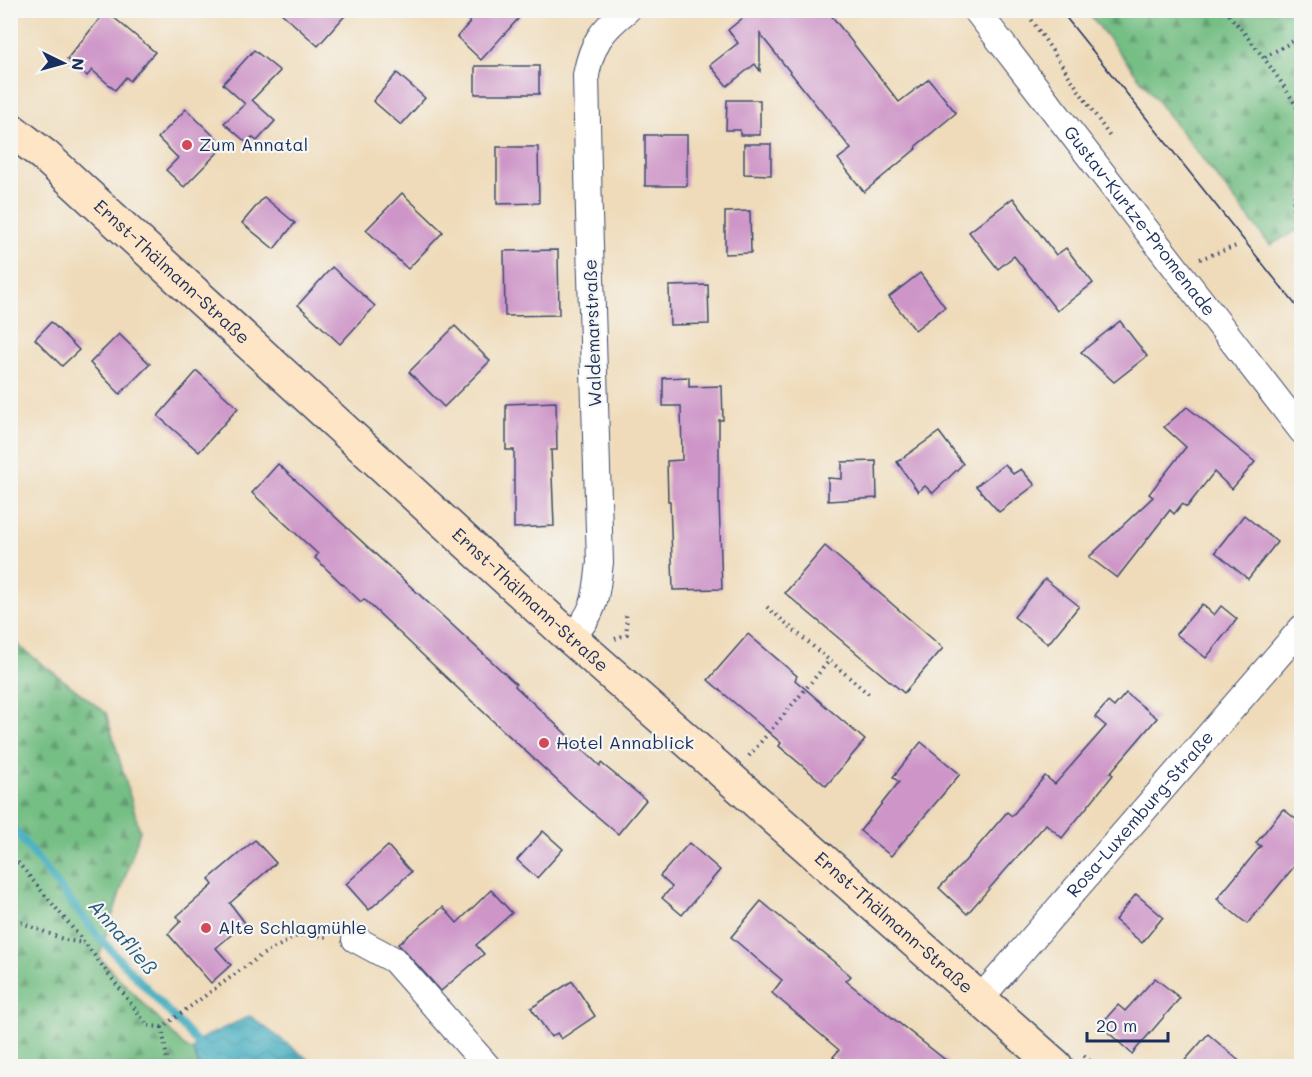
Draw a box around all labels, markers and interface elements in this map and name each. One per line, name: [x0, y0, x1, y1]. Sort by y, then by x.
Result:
north arrow: [33, 33, 93, 93]
text: N: [67, 57, 89, 71]
street label: Gustav-Kurtze-Promenade: [1059, 120, 1222, 321]
place label: Zum Annatal: [199, 132, 308, 156]
marker: Zum Annatal: [180, 138, 194, 152]
street label: Ernst-Thälmann-Straße: [89, 194, 256, 349]
street label: Waldemarstraße: [577, 259, 607, 407]
street label: Ernst-Thälmann-Straße: [447, 522, 614, 677]
street label: Rosa-Luxemburg-Straße: [1061, 725, 1218, 902]
place label: Hotel Annablick: [556, 730, 694, 754]
marker: Hotel Annablick: [537, 736, 551, 750]
street label: Ernst-Thälmann-Straße: [810, 846, 979, 998]
water label: Annafließ: [84, 893, 164, 980]
place label: Alte Schlagmühle: [218, 915, 367, 939]
marker: Alte Schlagmühle: [199, 921, 213, 935]
scale bar: [1087, 1005, 1168, 1043]
text: 20 m: [1096, 1013, 1137, 1037]

